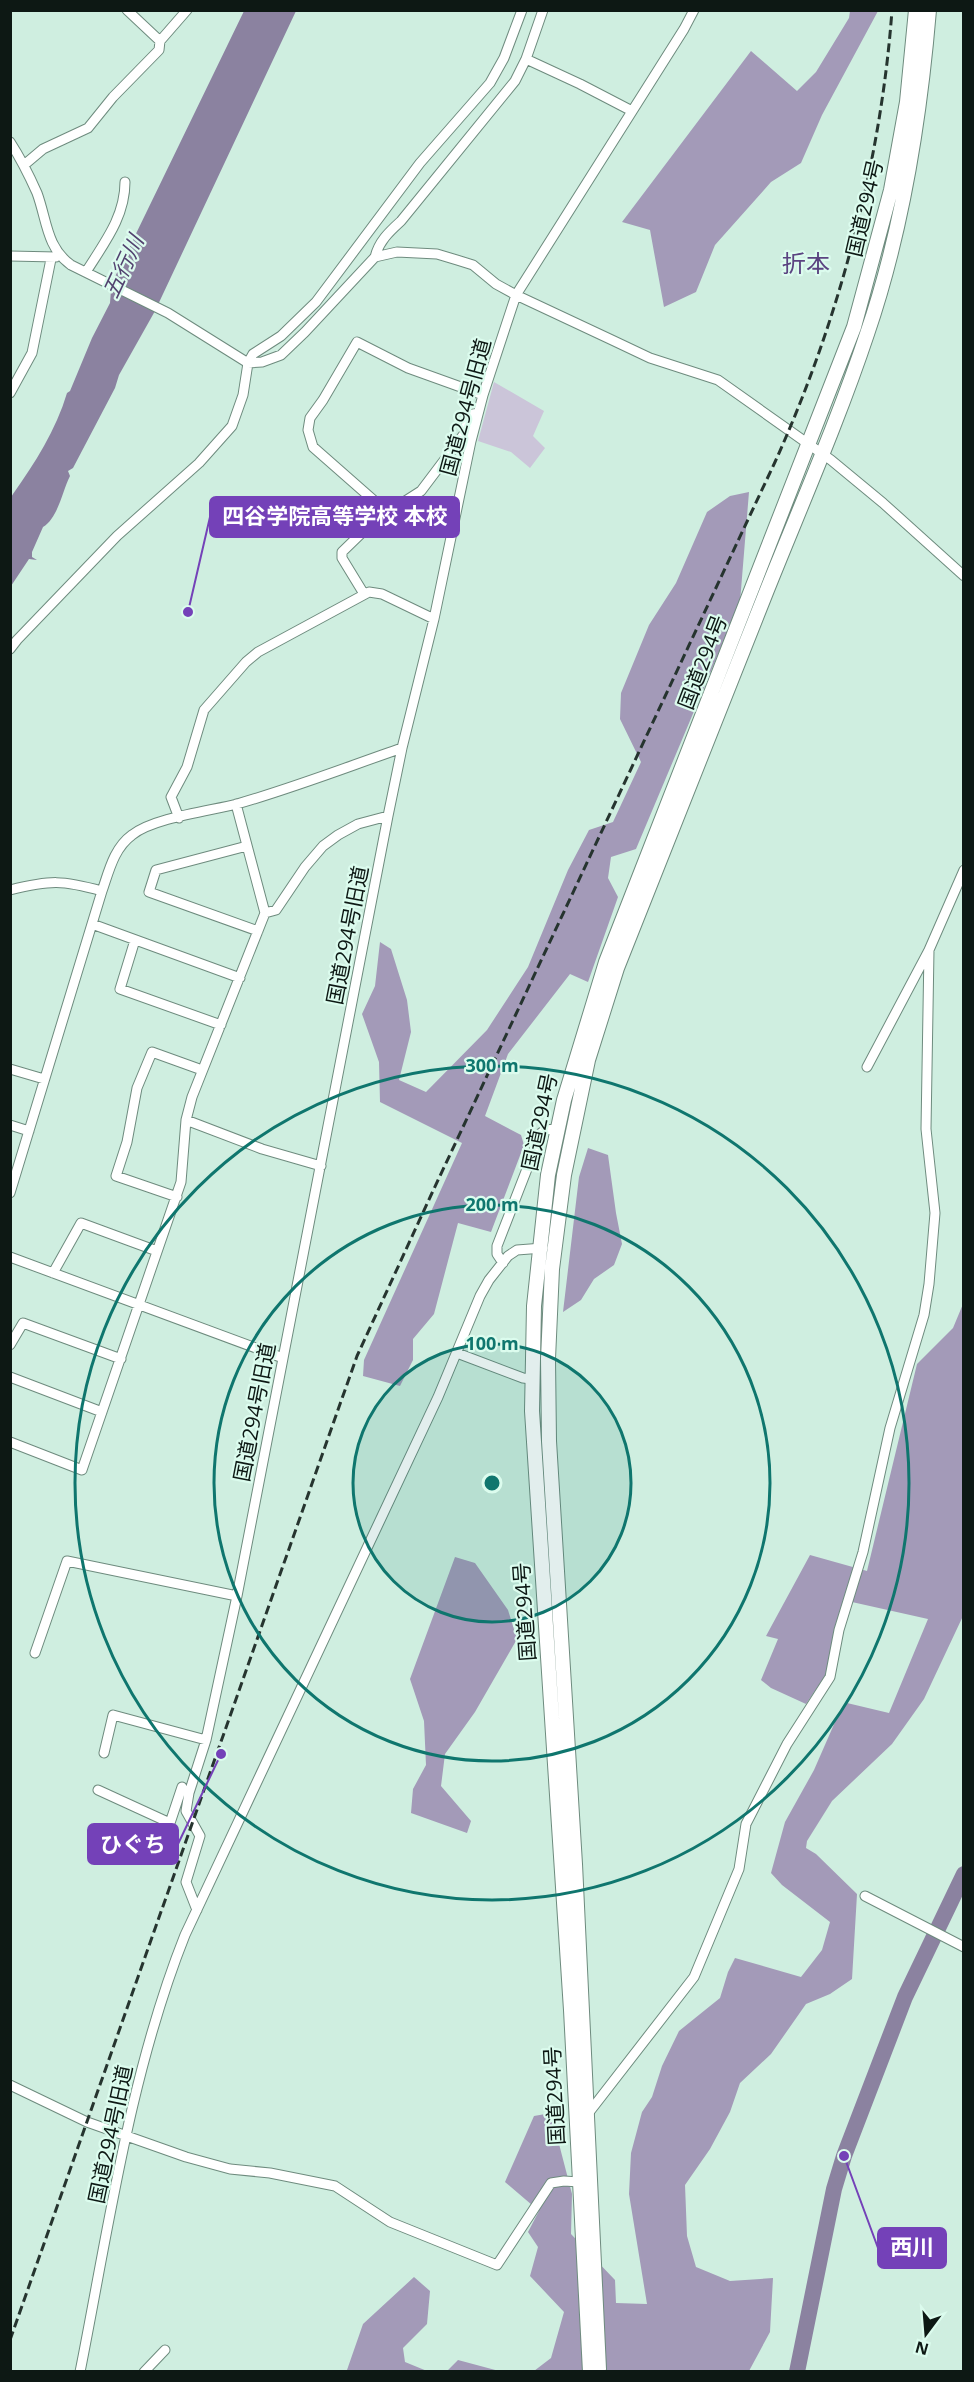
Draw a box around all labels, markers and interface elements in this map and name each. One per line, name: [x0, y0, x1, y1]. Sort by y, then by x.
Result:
street label: 国道294号: [839, 157, 889, 259]
water label: 五行川: [94, 228, 150, 302]
district label: 折本: [782, 246, 830, 279]
street label: 国道294号旧道: [433, 335, 497, 479]
callout: 四谷学院高等学校 本校: [210, 497, 459, 537]
text: 四谷学院高等学校 本校: [222, 500, 448, 530]
street label: 国道294号: [671, 611, 733, 713]
street label: 国道294号旧道: [320, 863, 374, 1007]
text: 300 m: [465, 1053, 519, 1077]
street label: 国道294号: [515, 1071, 563, 1173]
text: 200 m: [465, 1192, 519, 1216]
text: 100 m: [465, 1331, 519, 1355]
street label: 国道294号旧道: [227, 1340, 281, 1484]
centre of rings: [482, 1473, 502, 1493]
street label: 国道294号: [507, 1562, 541, 1662]
callout: ひぐち: [88, 1824, 178, 1864]
text: ひぐち: [100, 1828, 166, 1858]
street label: 国道294号: [537, 2046, 571, 2146]
street label: 国道294号旧道: [82, 2062, 138, 2206]
callout: 西川: [878, 2228, 946, 2268]
text: 西川: [890, 2231, 934, 2261]
north arrow: [896, 2304, 956, 2364]
text: N: [913, 2336, 931, 2361]

